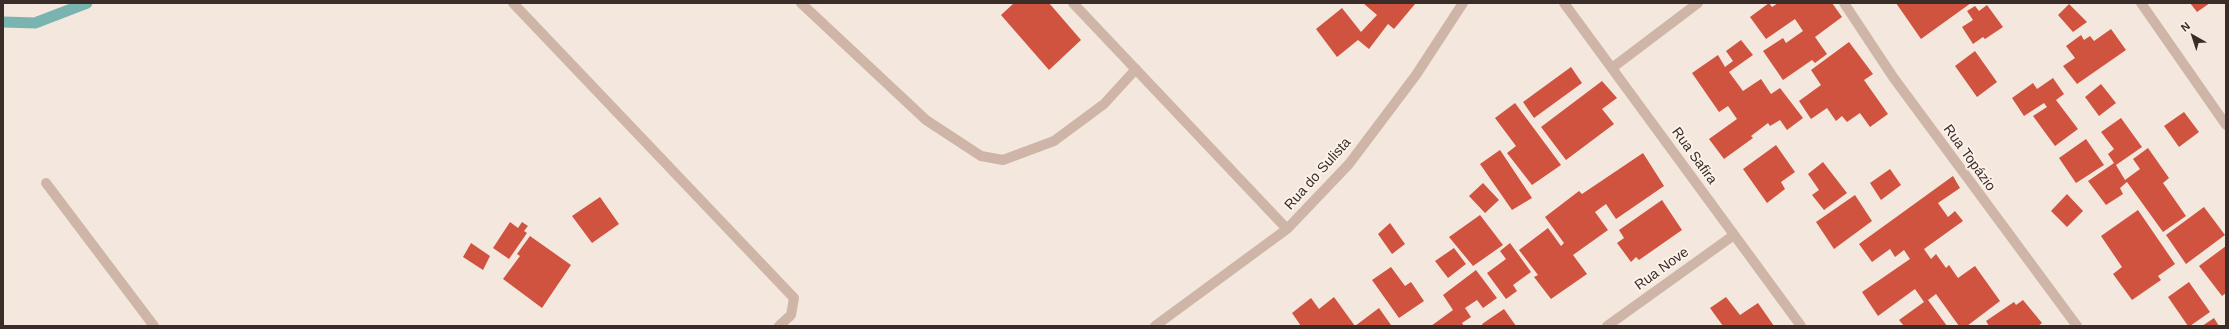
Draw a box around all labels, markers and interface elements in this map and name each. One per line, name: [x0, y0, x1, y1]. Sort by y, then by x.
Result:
north arrow: [2173, 16, 2213, 56]
text: N: [2179, 20, 2192, 34]
street label: Rua Topázio: [1939, 122, 1999, 194]
street label: Rua Safira: [1668, 124, 1720, 188]
street label: Rua do Sulista: [1281, 135, 1355, 213]
street label: Rua Nove: [1632, 244, 1692, 294]

